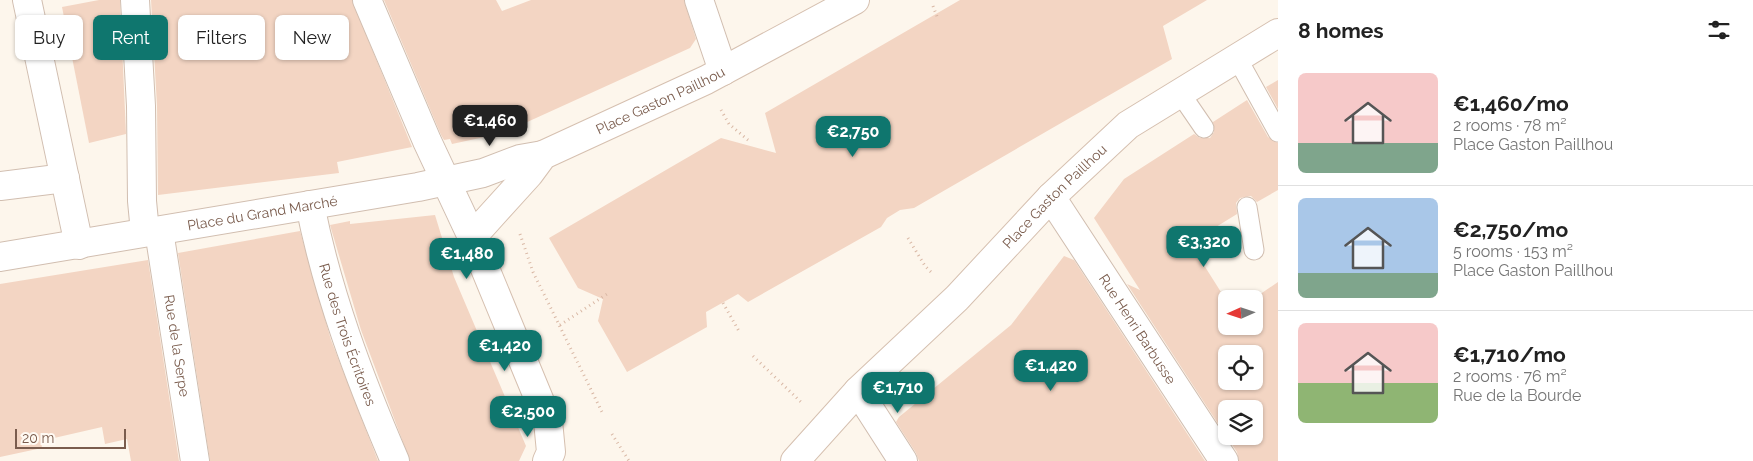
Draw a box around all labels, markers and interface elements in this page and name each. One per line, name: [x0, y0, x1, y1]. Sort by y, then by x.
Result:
chip: Buy: [15, 15, 83, 60]
chip: Rent: [93, 15, 168, 60]
chip: Filters: [178, 15, 265, 60]
chip: New: [275, 15, 349, 60]
icon: filters: [1705, 16, 1733, 44]
text: 8 homes: [1298, 18, 1384, 43]
street label: Place Gaston Paillhou: [593, 63, 728, 138]
text: €1,460/mo: [1453, 91, 1569, 116]
icon: home: [1338, 93, 1398, 153]
pin: €1,460: [449, 104, 531, 147]
text: €1,460: [463, 111, 517, 130]
pin: €2,750: [812, 116, 894, 158]
text: 2 rooms · 78 m²: [1453, 116, 1566, 135]
text: €2,750: [827, 122, 879, 141]
text: Place Gaston Paillhou: [1453, 135, 1613, 154]
street label: Place Gaston Paillhou: [999, 141, 1110, 252]
street label: Place du Grand Marché: [186, 193, 339, 233]
text: €2,750/mo: [1453, 217, 1568, 242]
icon: home: [1338, 218, 1398, 278]
pin: €3,320: [1163, 226, 1245, 268]
text: €3,320: [1177, 232, 1231, 251]
pin: €1,480: [426, 238, 508, 280]
text: 5 rooms · 153 m²: [1453, 242, 1573, 261]
text: €1,480: [440, 244, 494, 263]
text: Place Gaston Paillhou: [1453, 261, 1613, 280]
street label: Rue des Trois Écritoires: [316, 262, 379, 408]
street label: Rue Henri Barbusse: [1096, 271, 1179, 387]
north arrow: [1218, 290, 1262, 335]
map controls: [1218, 290, 1263, 445]
street label: Rue de la Serpe: [161, 293, 193, 398]
pin: €1,420: [464, 330, 546, 372]
text: €1,420: [479, 336, 531, 355]
text: €1,710/mo: [1453, 342, 1566, 367]
icon: home: [1338, 343, 1398, 403]
button: locate: [1218, 345, 1263, 390]
pin: €1,420: [1010, 350, 1092, 392]
text: €1,420: [1025, 356, 1077, 375]
text: 2 rooms · 76 m²: [1453, 367, 1567, 386]
pin: €1,710: [857, 372, 939, 414]
text: €1,710: [873, 378, 923, 397]
text: Rue de la Bourde: [1453, 386, 1581, 405]
pin: €2,500: [487, 396, 569, 438]
button: layers: [1218, 400, 1263, 445]
text: €2,500: [501, 402, 555, 421]
scale bar: [15, 426, 126, 449]
text: 20 m: [22, 430, 54, 446]

